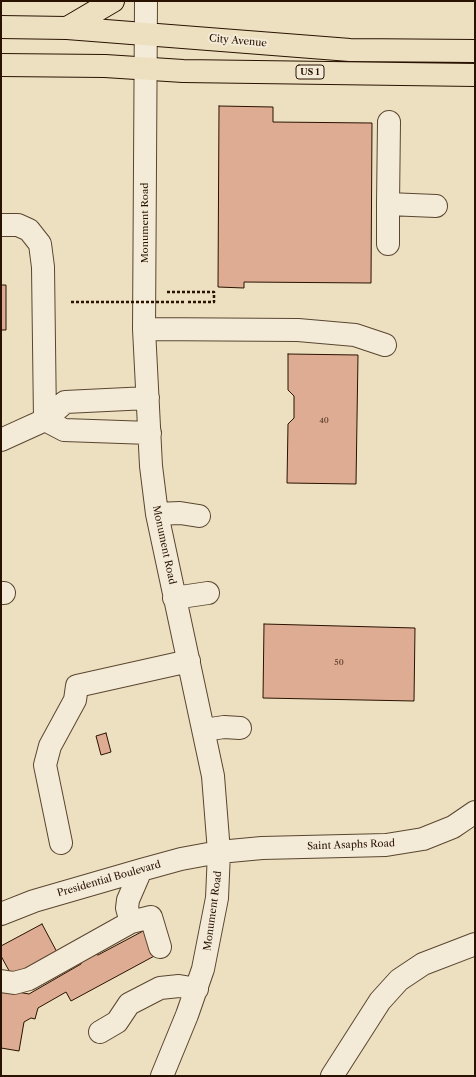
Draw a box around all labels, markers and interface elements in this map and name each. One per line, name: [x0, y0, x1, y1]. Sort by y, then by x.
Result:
street label: City Avenue: [209, 32, 267, 50]
road number: US 1: [296, 65, 324, 79]
street label: Monument Road: [139, 183, 151, 263]
house number: 40: [319, 416, 329, 426]
street label: Monument Road: [150, 504, 178, 586]
house number: 50: [334, 658, 344, 668]
street label: Saint Asaphs Road: [307, 837, 395, 853]
street label: Presidential Boulevard: [56, 858, 162, 900]
street label: Monument Road: [201, 870, 225, 952]

